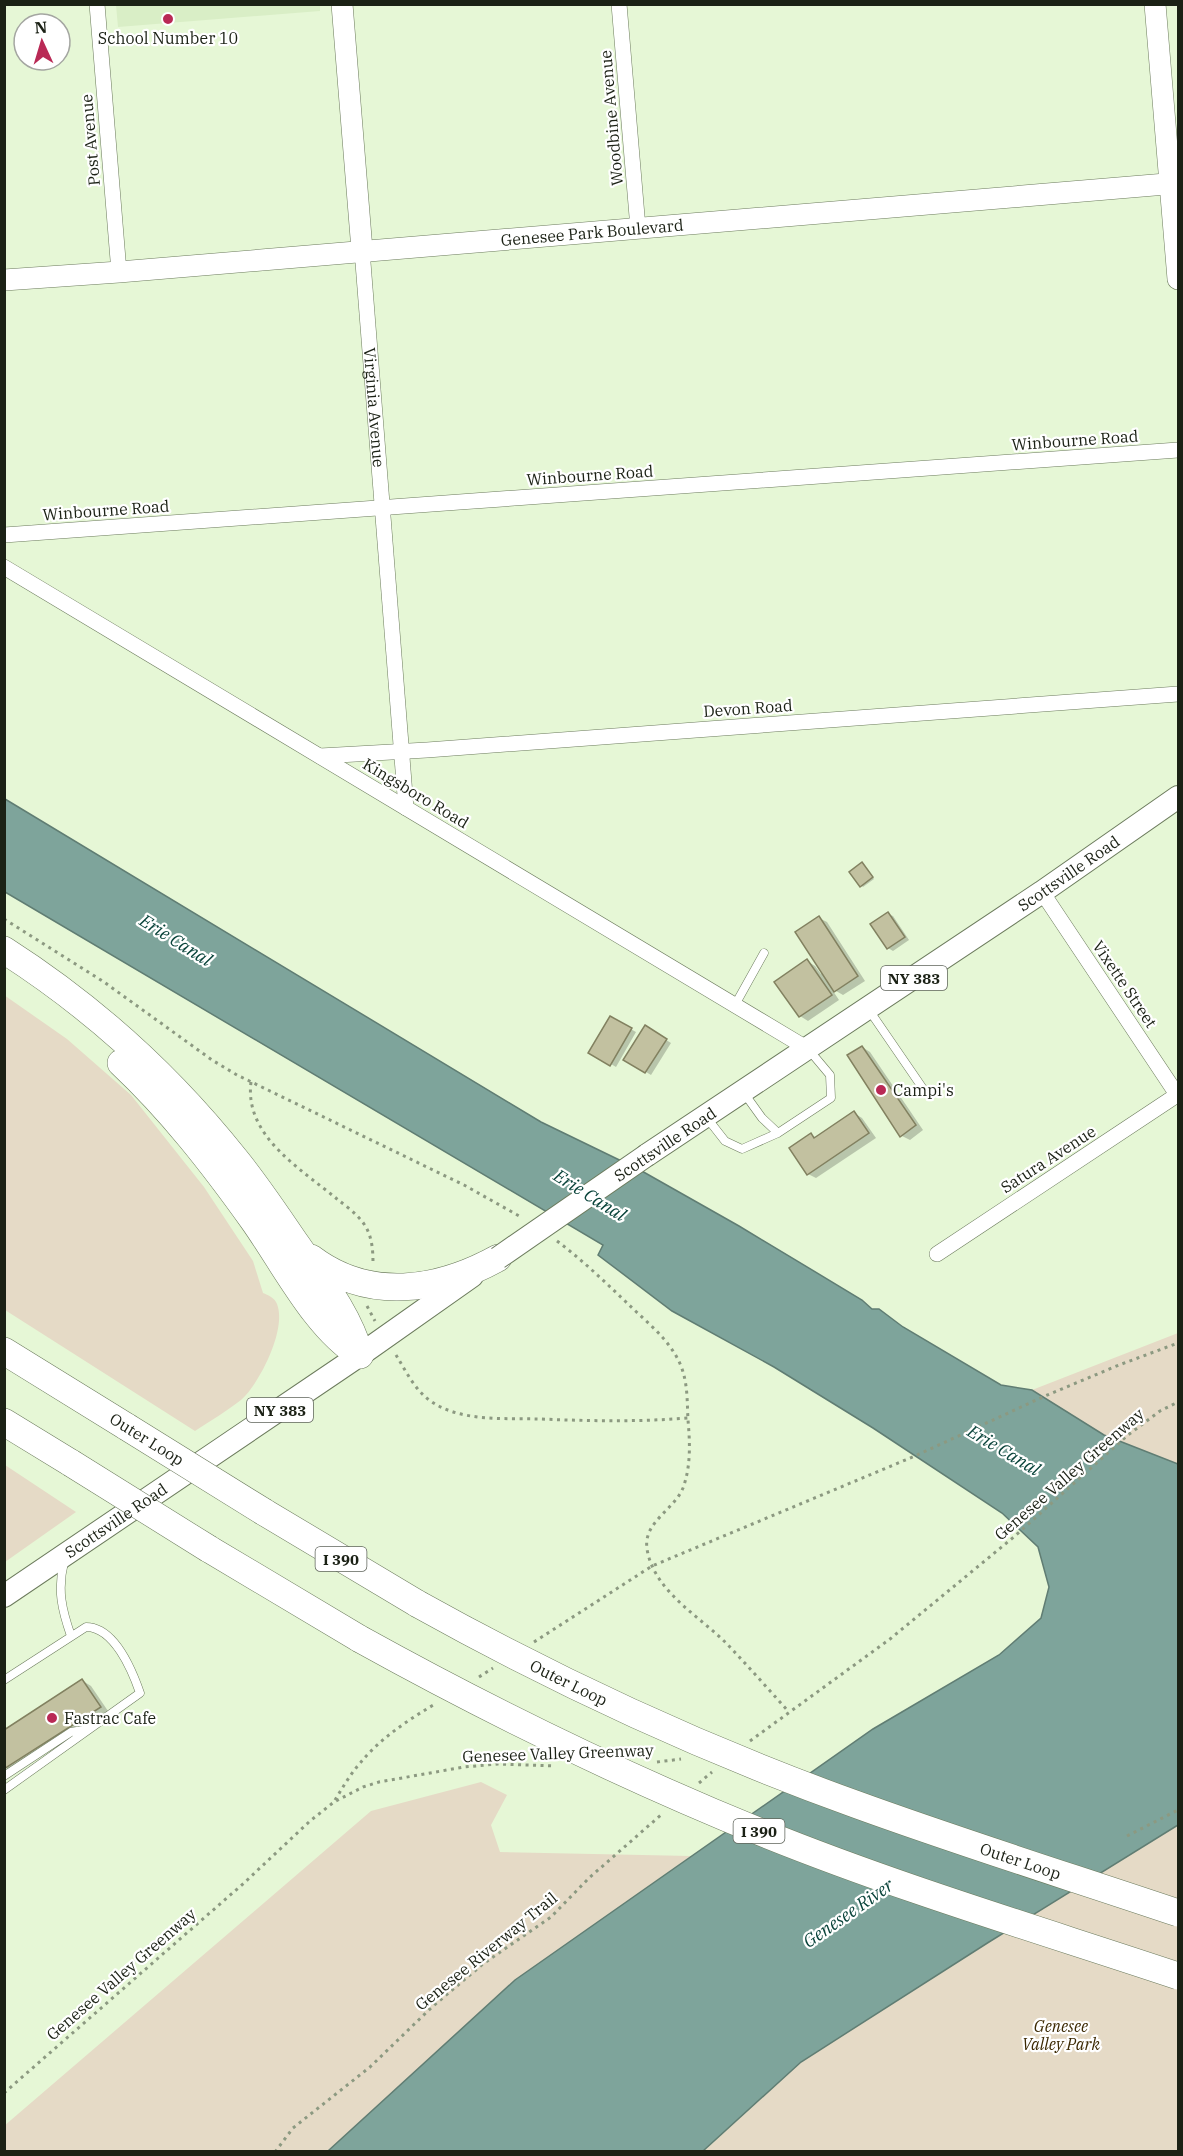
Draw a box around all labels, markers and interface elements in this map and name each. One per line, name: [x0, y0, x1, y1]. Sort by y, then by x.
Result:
north arrow: [12, 12, 72, 72]
marker: School Number 10: [161, 12, 175, 26]
text: N: [34, 17, 48, 37]
place label: School Number 10: [98, 28, 238, 48]
street label: Woodbine Avenue: [595, 49, 627, 187]
street label: Post Avenue: [76, 93, 104, 187]
street label: Genesee Park Boulevard: [500, 215, 684, 250]
street label: Virginia Avenue: [360, 347, 389, 468]
street label: Winbourne Road: [1011, 426, 1139, 454]
street label: Winbourne Road: [526, 461, 654, 489]
street label: Winbourne Road: [42, 496, 170, 524]
street label: Devon Road: [703, 695, 794, 721]
street label: Kingsboro Road: [359, 754, 473, 833]
street label: Scottsville Road: [1014, 831, 1123, 915]
water label: Erie Canal: [135, 908, 217, 972]
street label: Vixette Street: [1088, 937, 1162, 1032]
road number: NY 383: [881, 966, 947, 990]
place label: Campi's: [893, 1080, 954, 1100]
marker: Campi's: [874, 1083, 888, 1097]
street label: Scottsville Road: [610, 1102, 720, 1186]
street label: Satura Avenue: [997, 1121, 1099, 1197]
water label: Erie Canal: [549, 1163, 631, 1227]
road number: NY 383: [247, 1398, 313, 1422]
street label: Genesee Valley Greenway: [990, 1403, 1148, 1544]
street label: Outer Loop: [106, 1408, 188, 1470]
water label: Erie Canal: [962, 1419, 1045, 1481]
street label: Scottsville Road: [61, 1479, 171, 1562]
road number: I 390: [316, 1547, 366, 1571]
street label: Outer Loop: [527, 1655, 611, 1710]
place label: Fastrac Cafe: [64, 1708, 156, 1728]
marker: Fastrac Cafe: [45, 1711, 59, 1725]
street label: Genesee Valley Greenway: [462, 1740, 655, 1766]
road number: I 390: [734, 1819, 784, 1843]
street label: Outer Loop: [977, 1838, 1064, 1884]
water label: Genesee River: [798, 1873, 899, 1953]
street label: Genesee Riverway Trail: [411, 1887, 561, 2014]
street label: Genesee Valley Greenway: [42, 1903, 200, 2044]
park label: Genesee Valley Park: [1022, 2016, 1100, 2054]

